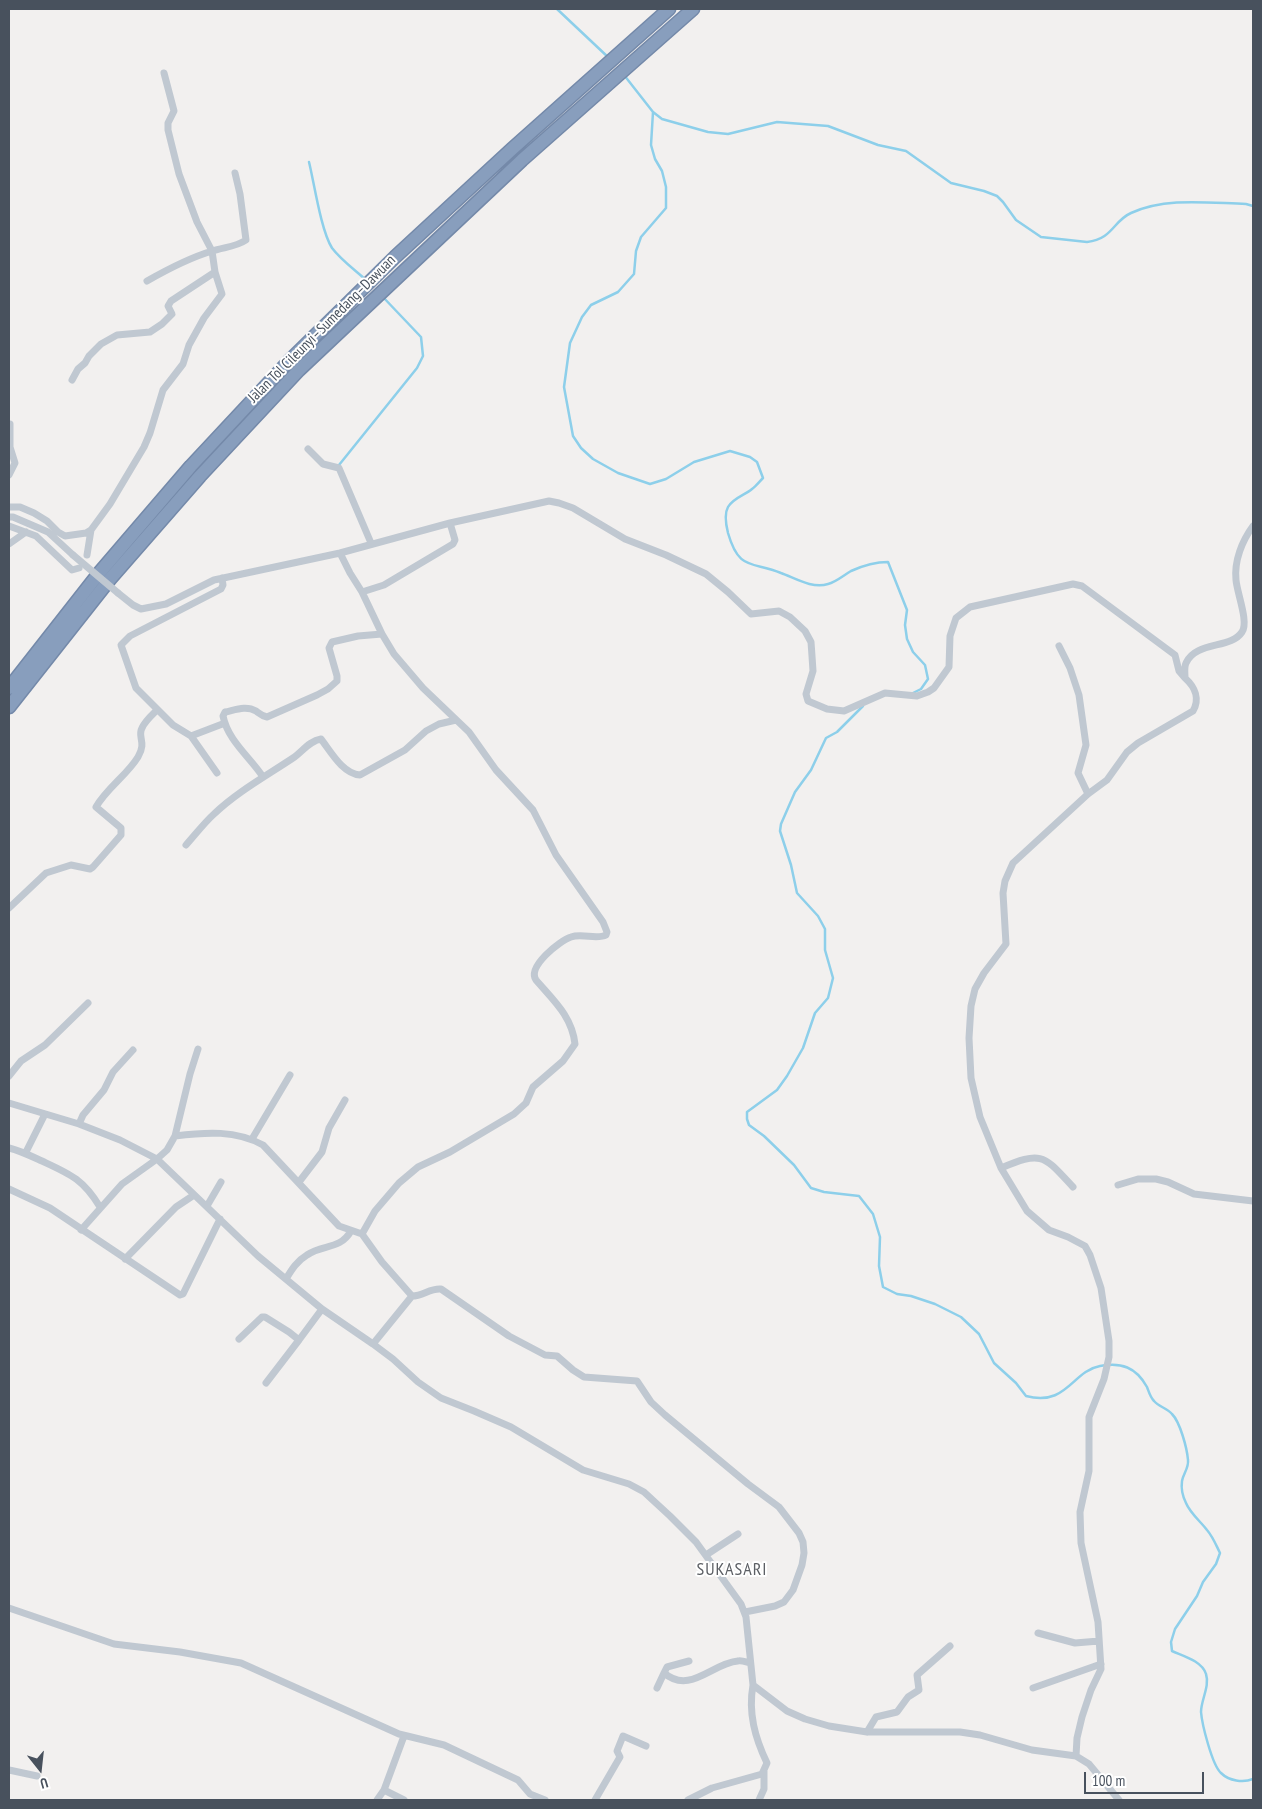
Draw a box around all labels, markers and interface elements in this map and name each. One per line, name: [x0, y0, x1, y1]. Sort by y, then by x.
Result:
street label: Jalan Tol Cileunyi–Sumedang–Dawuan: [245, 252, 399, 406]
district label: SUKASARI: [695, 1559, 769, 1581]
north arrow: [15, 1744, 65, 1794]
scale bar: [1087, 1762, 1207, 1794]
text: 100 m: [1092, 1771, 1125, 1790]
text: U: [38, 1774, 50, 1793]

